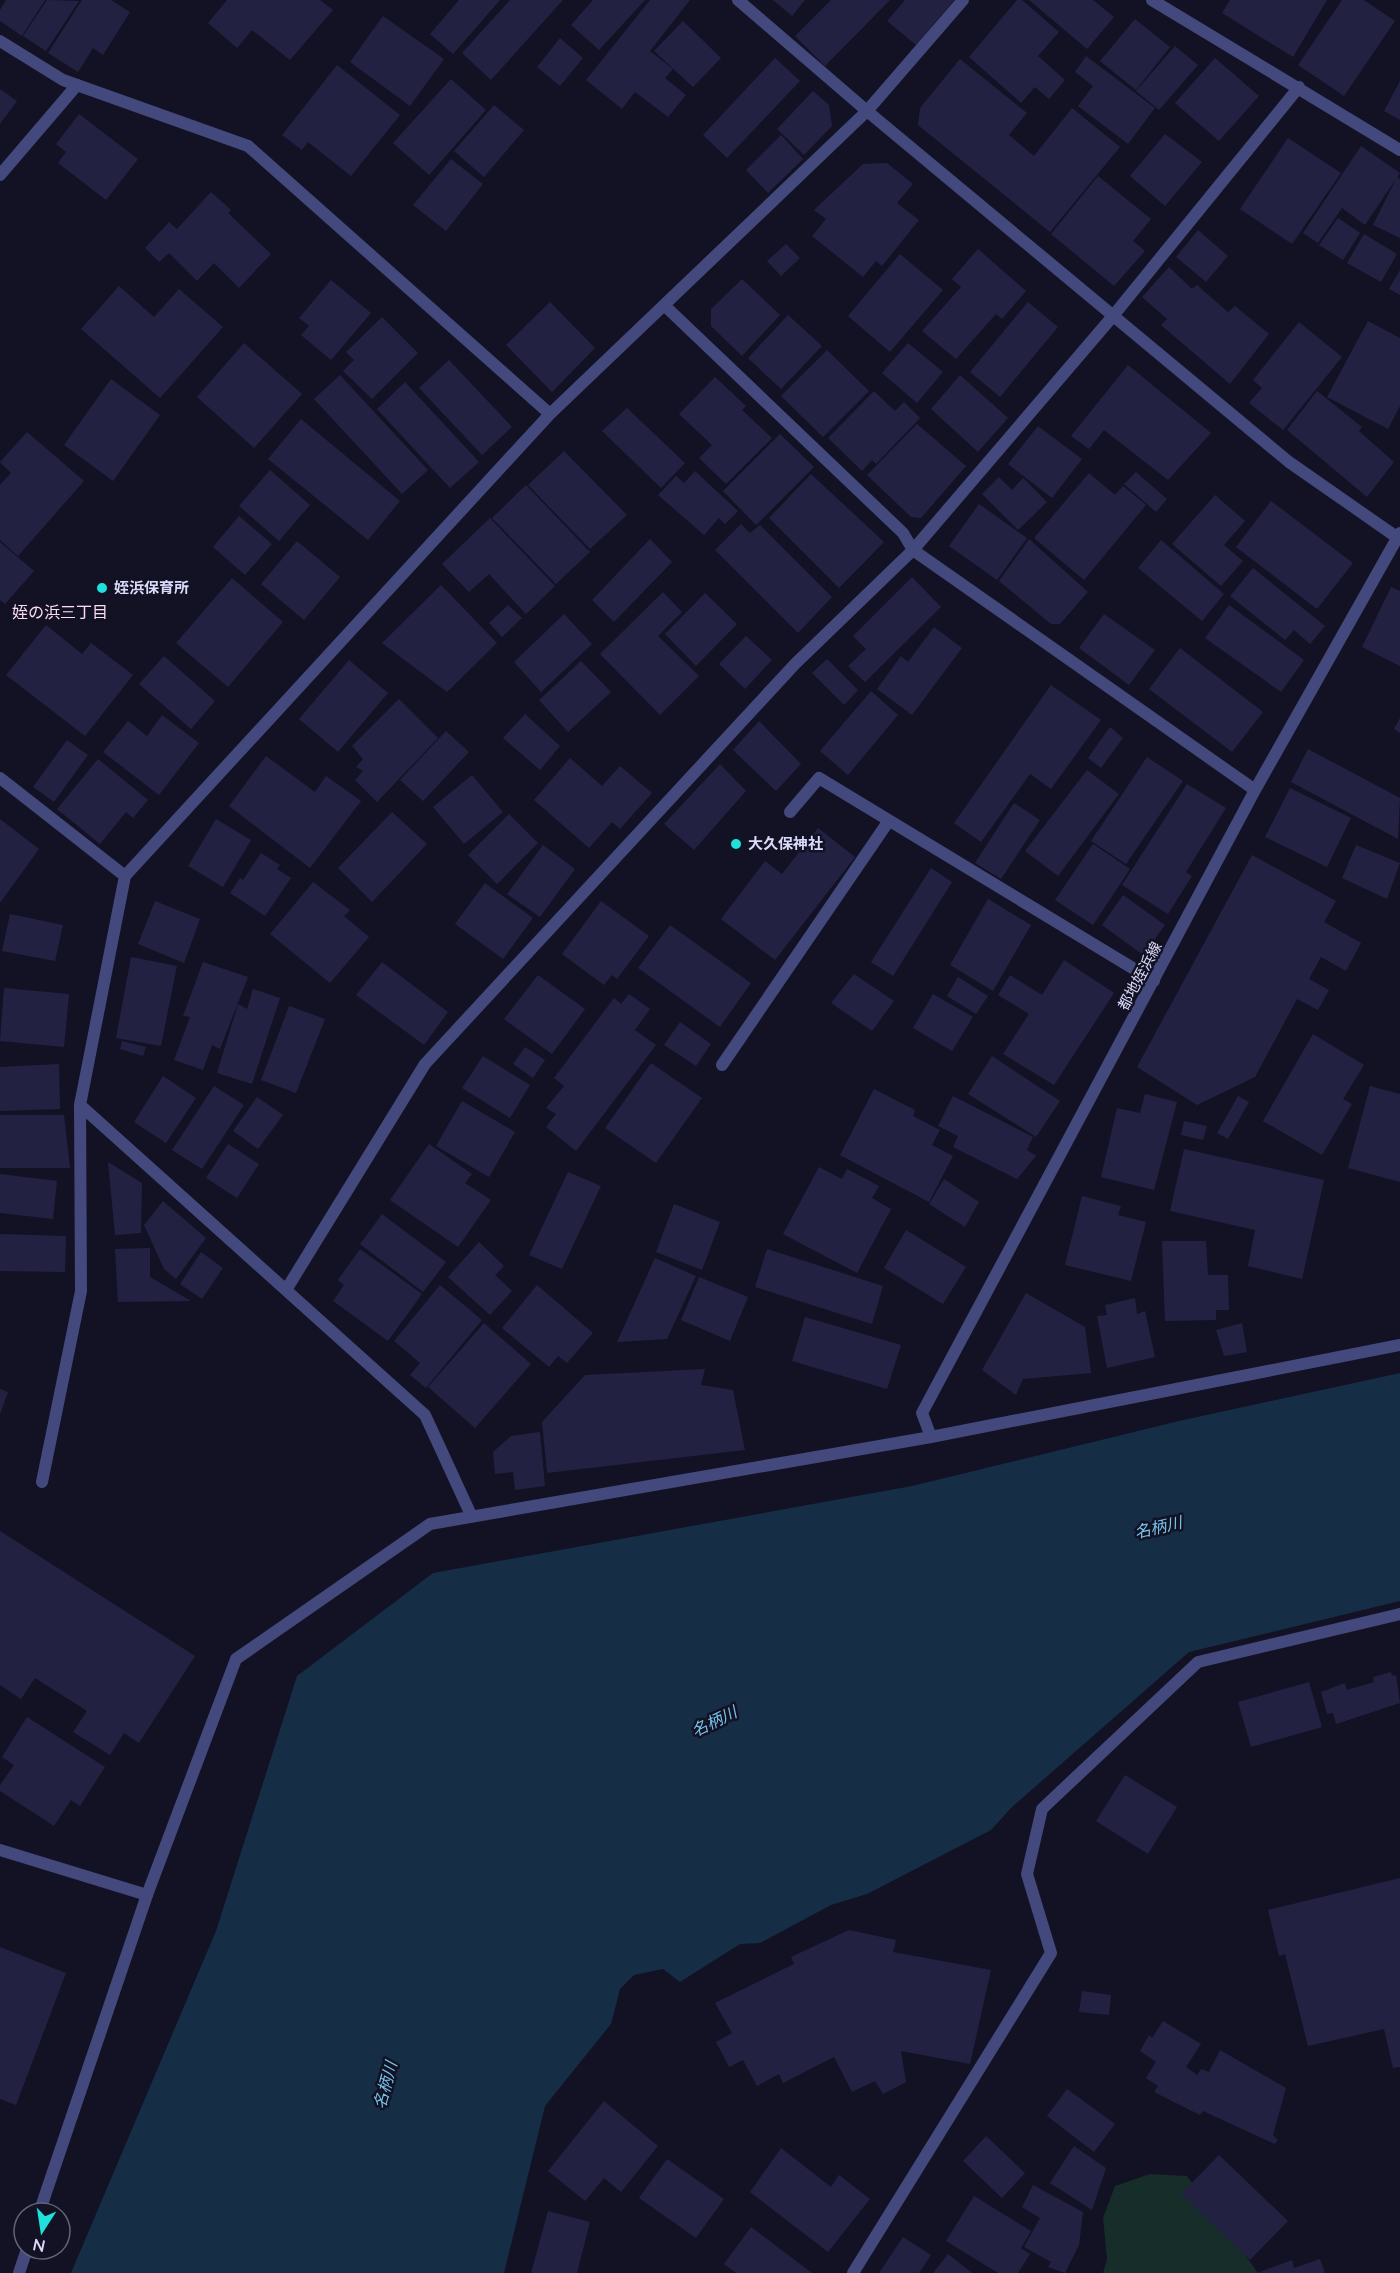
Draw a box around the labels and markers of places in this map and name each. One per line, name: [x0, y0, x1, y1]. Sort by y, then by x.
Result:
place label: 姪浜保育所: [114, 578, 189, 596]
marker: 姪浜保育所: [95, 581, 109, 595]
place label: 大久保神社: [748, 834, 823, 852]
marker: 大久保神社: [729, 837, 743, 851]

